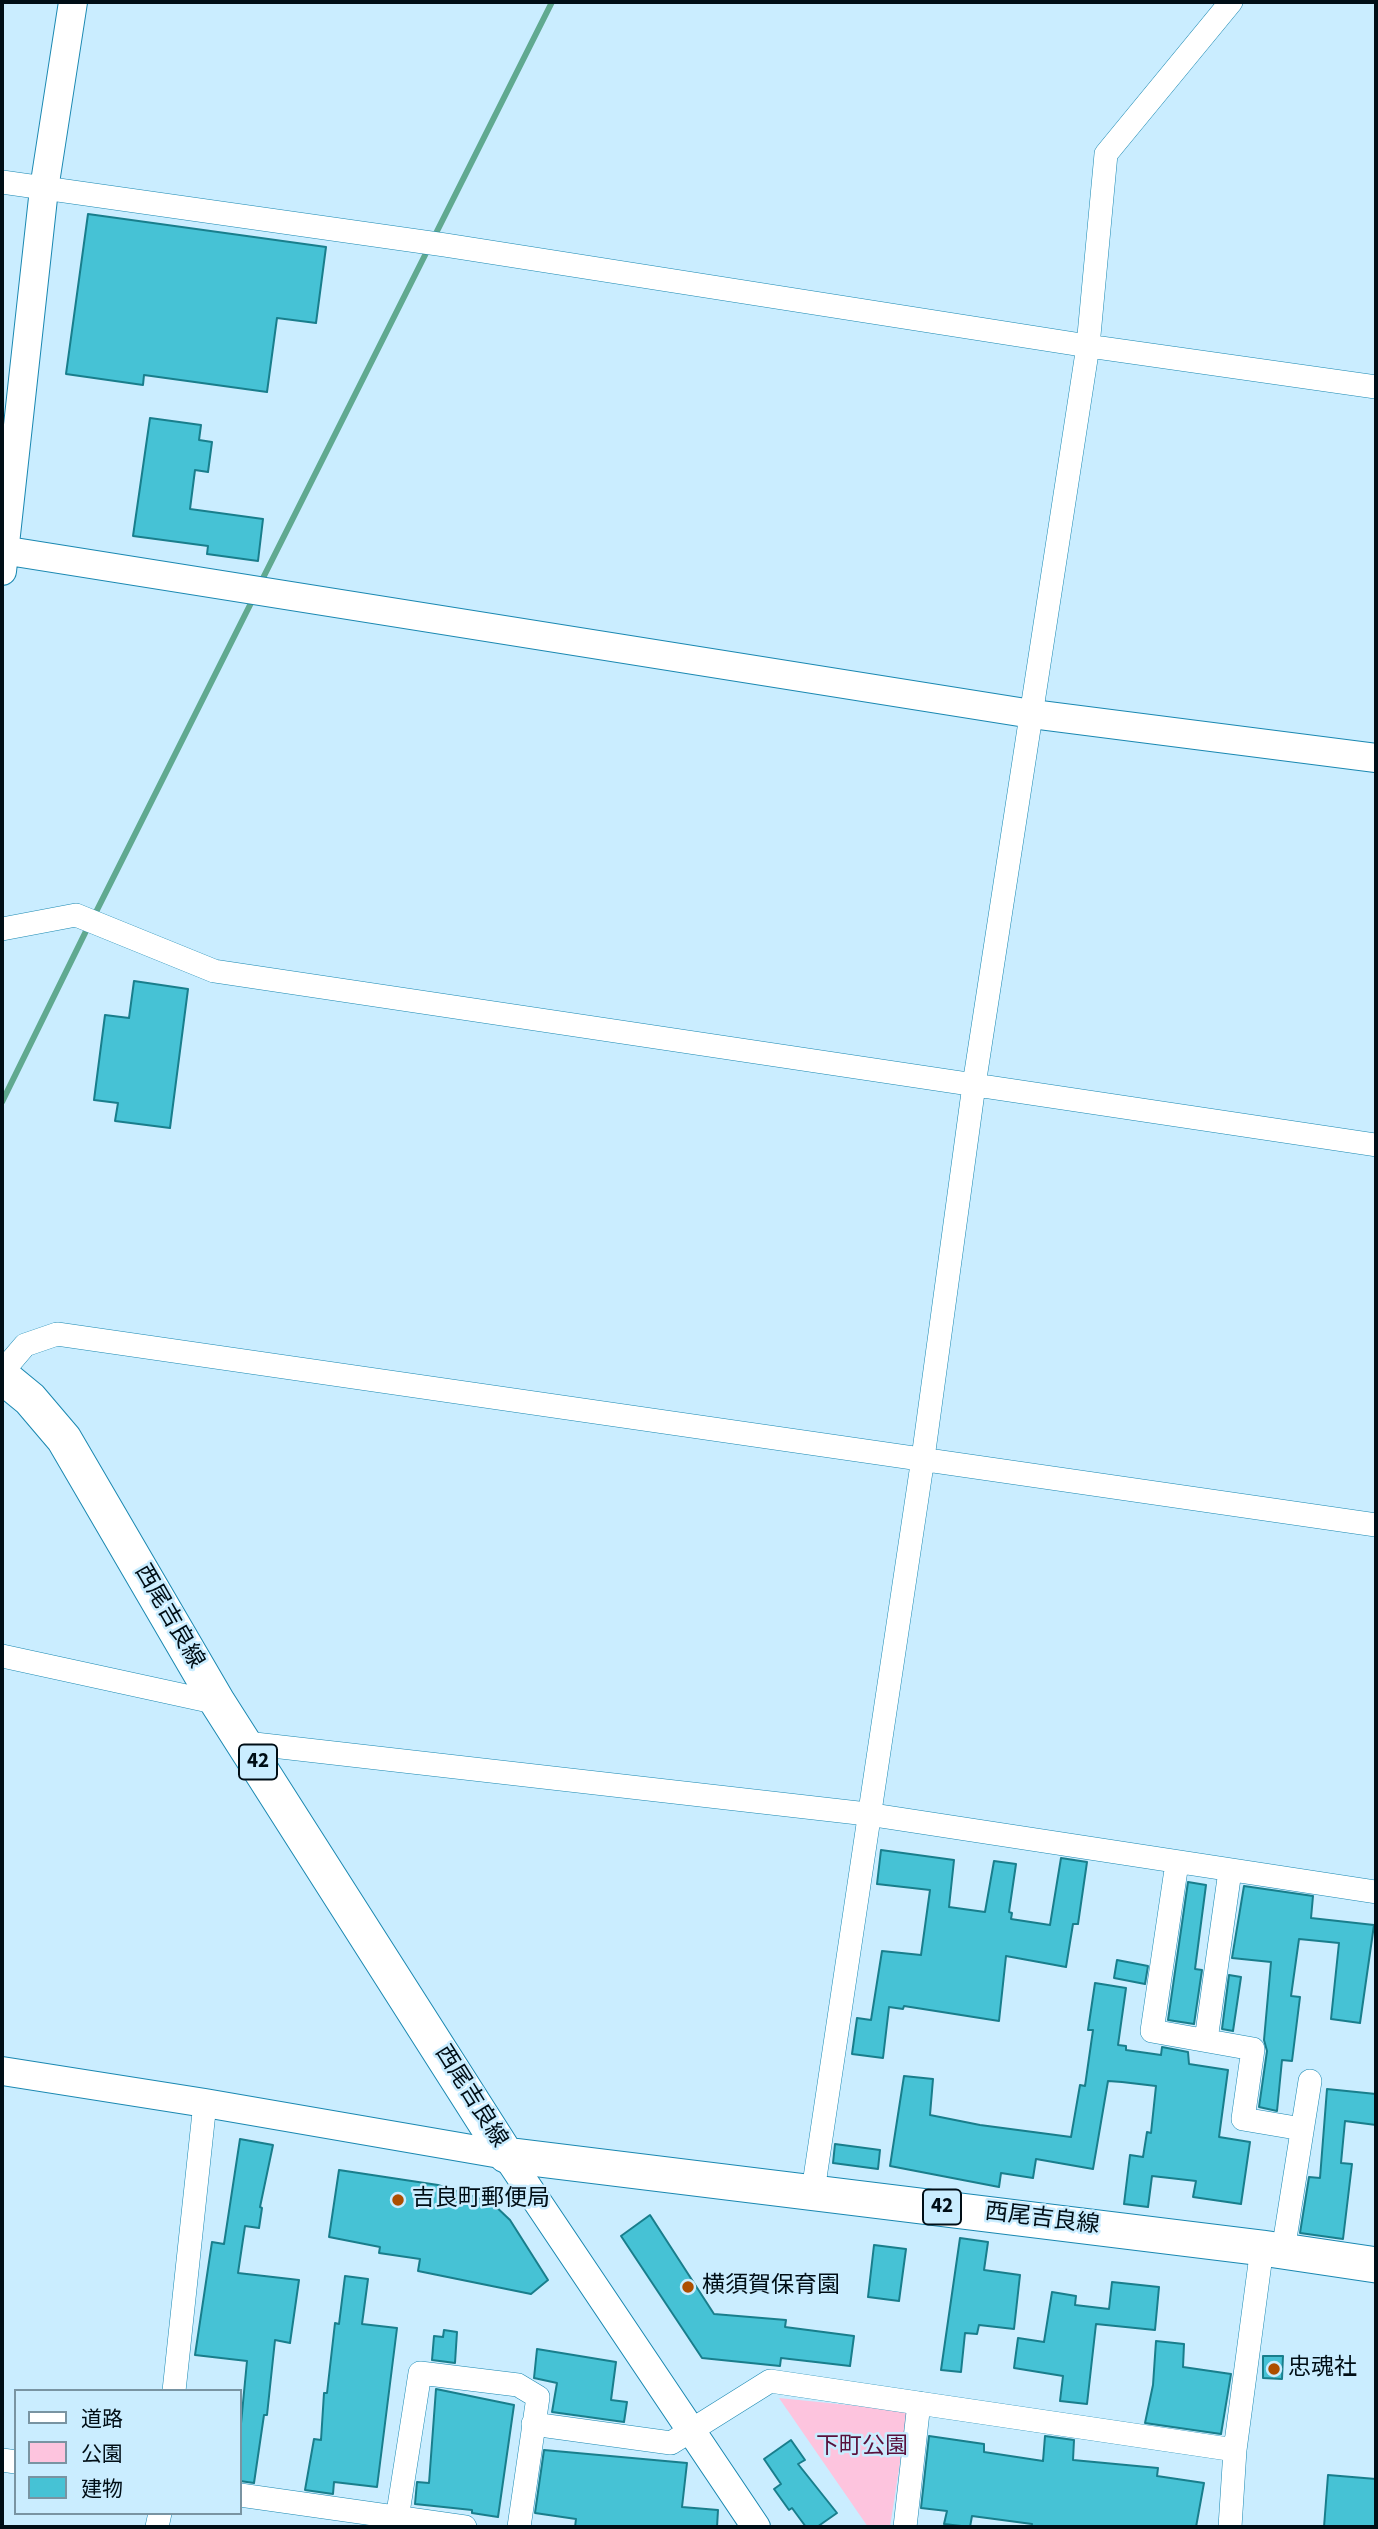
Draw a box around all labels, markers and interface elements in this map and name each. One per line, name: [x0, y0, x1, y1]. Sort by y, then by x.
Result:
street label: 西尾吉良線: [127, 1560, 209, 1674]
road number: 42: [239, 1744, 277, 1780]
street label: 西尾吉良線: [428, 2041, 512, 2153]
place label: 吉良町郵便局: [412, 2186, 550, 2214]
road number: 42: [923, 2190, 961, 2224]
marker: 吉良町郵便局: [390, 2192, 406, 2208]
street label: 西尾吉良線: [983, 2199, 1101, 2241]
place label: 横須賀保育園: [702, 2273, 840, 2301]
marker: 横須賀保育園: [680, 2279, 696, 2295]
place label: 忠魂社: [1288, 2355, 1357, 2383]
marker: 忠魂社: [1266, 2361, 1282, 2377]
legend: [14, 2389, 242, 2515]
text: 道路: [81, 2404, 123, 2434]
park label: 下町公園: [816, 2434, 908, 2462]
text: 公園: [81, 2439, 123, 2469]
text: 建物: [81, 2474, 123, 2504]

